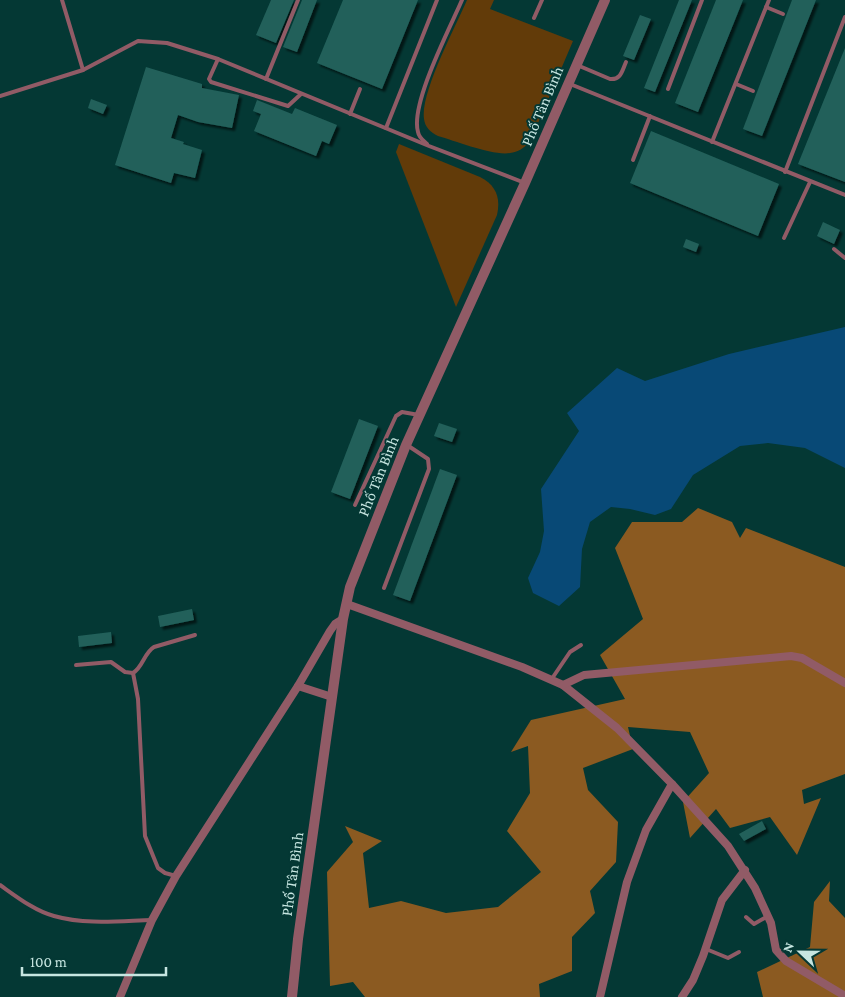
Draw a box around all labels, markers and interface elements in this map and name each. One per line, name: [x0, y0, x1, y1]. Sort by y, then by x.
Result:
street label: Phố Tân Bình: [518, 63, 567, 148]
street label: Phố Tân Bình: [354, 433, 402, 519]
street label: Phố Tân Bình: [278, 830, 306, 917]
north arrow: [775, 927, 825, 977]
text: N: [779, 939, 797, 955]
scale bar: [22, 944, 166, 976]
text: 100 m: [30, 954, 67, 970]

